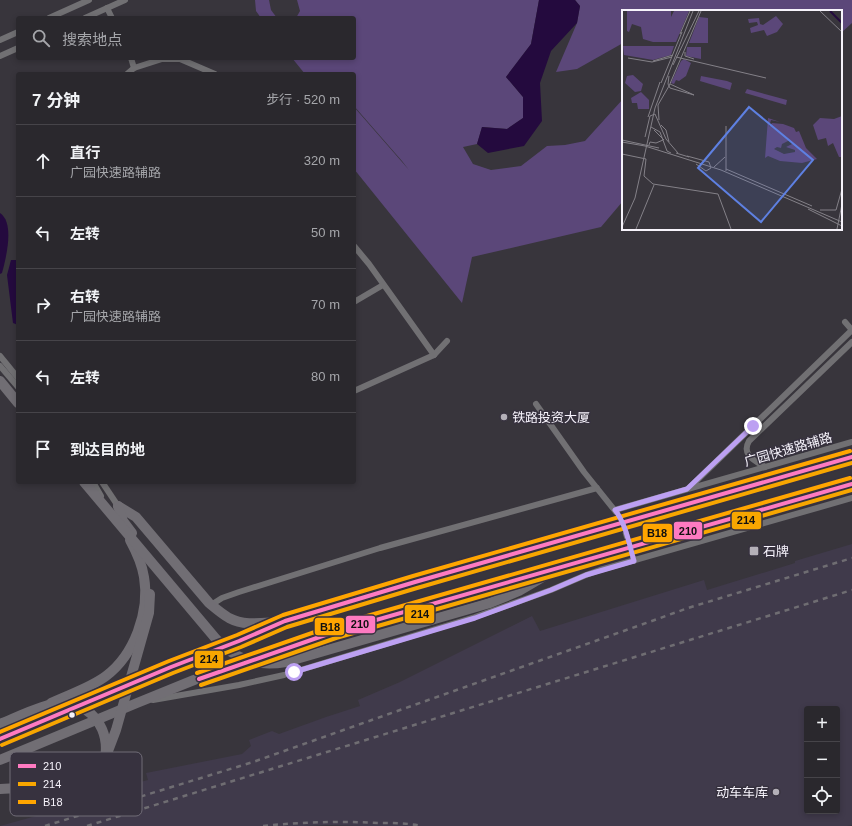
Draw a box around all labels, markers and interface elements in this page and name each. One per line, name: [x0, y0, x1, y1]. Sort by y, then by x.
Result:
inset map: [622, 10, 842, 230]
search box: [16, 16, 356, 60]
icon: search: [30, 27, 52, 49]
text: 搜索地点: [62, 31, 122, 48]
text: 7 分钟: [32, 91, 80, 110]
text: 步行 · 520 m: [266, 92, 340, 107]
text: 直行: [70, 144, 100, 161]
icon: ahead: [32, 150, 54, 172]
text: 320 m: [304, 153, 340, 168]
text: 广园快速路辅路: [70, 165, 161, 180]
icon: left: [32, 222, 54, 244]
text: 左转: [70, 225, 100, 242]
text: 50 m: [311, 225, 340, 240]
text: 右转: [70, 288, 100, 305]
icon: right: [32, 294, 54, 316]
text: 70 m: [311, 297, 340, 312]
text: 广园快速路辅路: [70, 309, 161, 324]
icon: left: [32, 366, 54, 388]
text: 左转: [70, 369, 100, 386]
text: 80 m: [311, 369, 340, 384]
place label: 铁路投资大厦: [512, 410, 590, 425]
marker: 铁路投资大厦: [499, 412, 509, 422]
route end: [744, 417, 762, 435]
street label: 广园快速路辅路: [742, 430, 834, 469]
icon: arrive: [32, 438, 54, 460]
text: 到达目的地: [70, 441, 145, 458]
line badge: 214: [731, 511, 762, 530]
text: 214: [737, 514, 756, 526]
line badge: 210: [673, 521, 703, 540]
line badge: B18: [642, 523, 673, 543]
text: 210: [679, 525, 697, 537]
text: B18: [647, 527, 667, 539]
place label: 石牌: [763, 544, 789, 559]
marker: 石牌: [748, 545, 760, 557]
line badge: 214: [404, 604, 435, 624]
text: 214: [411, 608, 430, 620]
line badge: 210: [345, 615, 376, 634]
line badge: B18: [314, 617, 345, 636]
text: 210: [351, 618, 369, 630]
text: B18: [320, 621, 340, 633]
line badge: 214: [194, 650, 224, 669]
text: 214: [200, 653, 219, 665]
route start: [285, 663, 303, 681]
map controls: [804, 706, 840, 814]
button: +: [804, 706, 840, 742]
unlabelled marker: [67, 710, 77, 720]
button: −: [804, 742, 840, 778]
legend: [10, 752, 142, 816]
text: 210: [43, 760, 61, 772]
text: 214: [43, 778, 61, 790]
button: locate: [804, 778, 840, 814]
place label: 动车车库: [716, 785, 768, 800]
marker: 动车车库: [771, 787, 781, 797]
text: B18: [43, 796, 63, 808]

